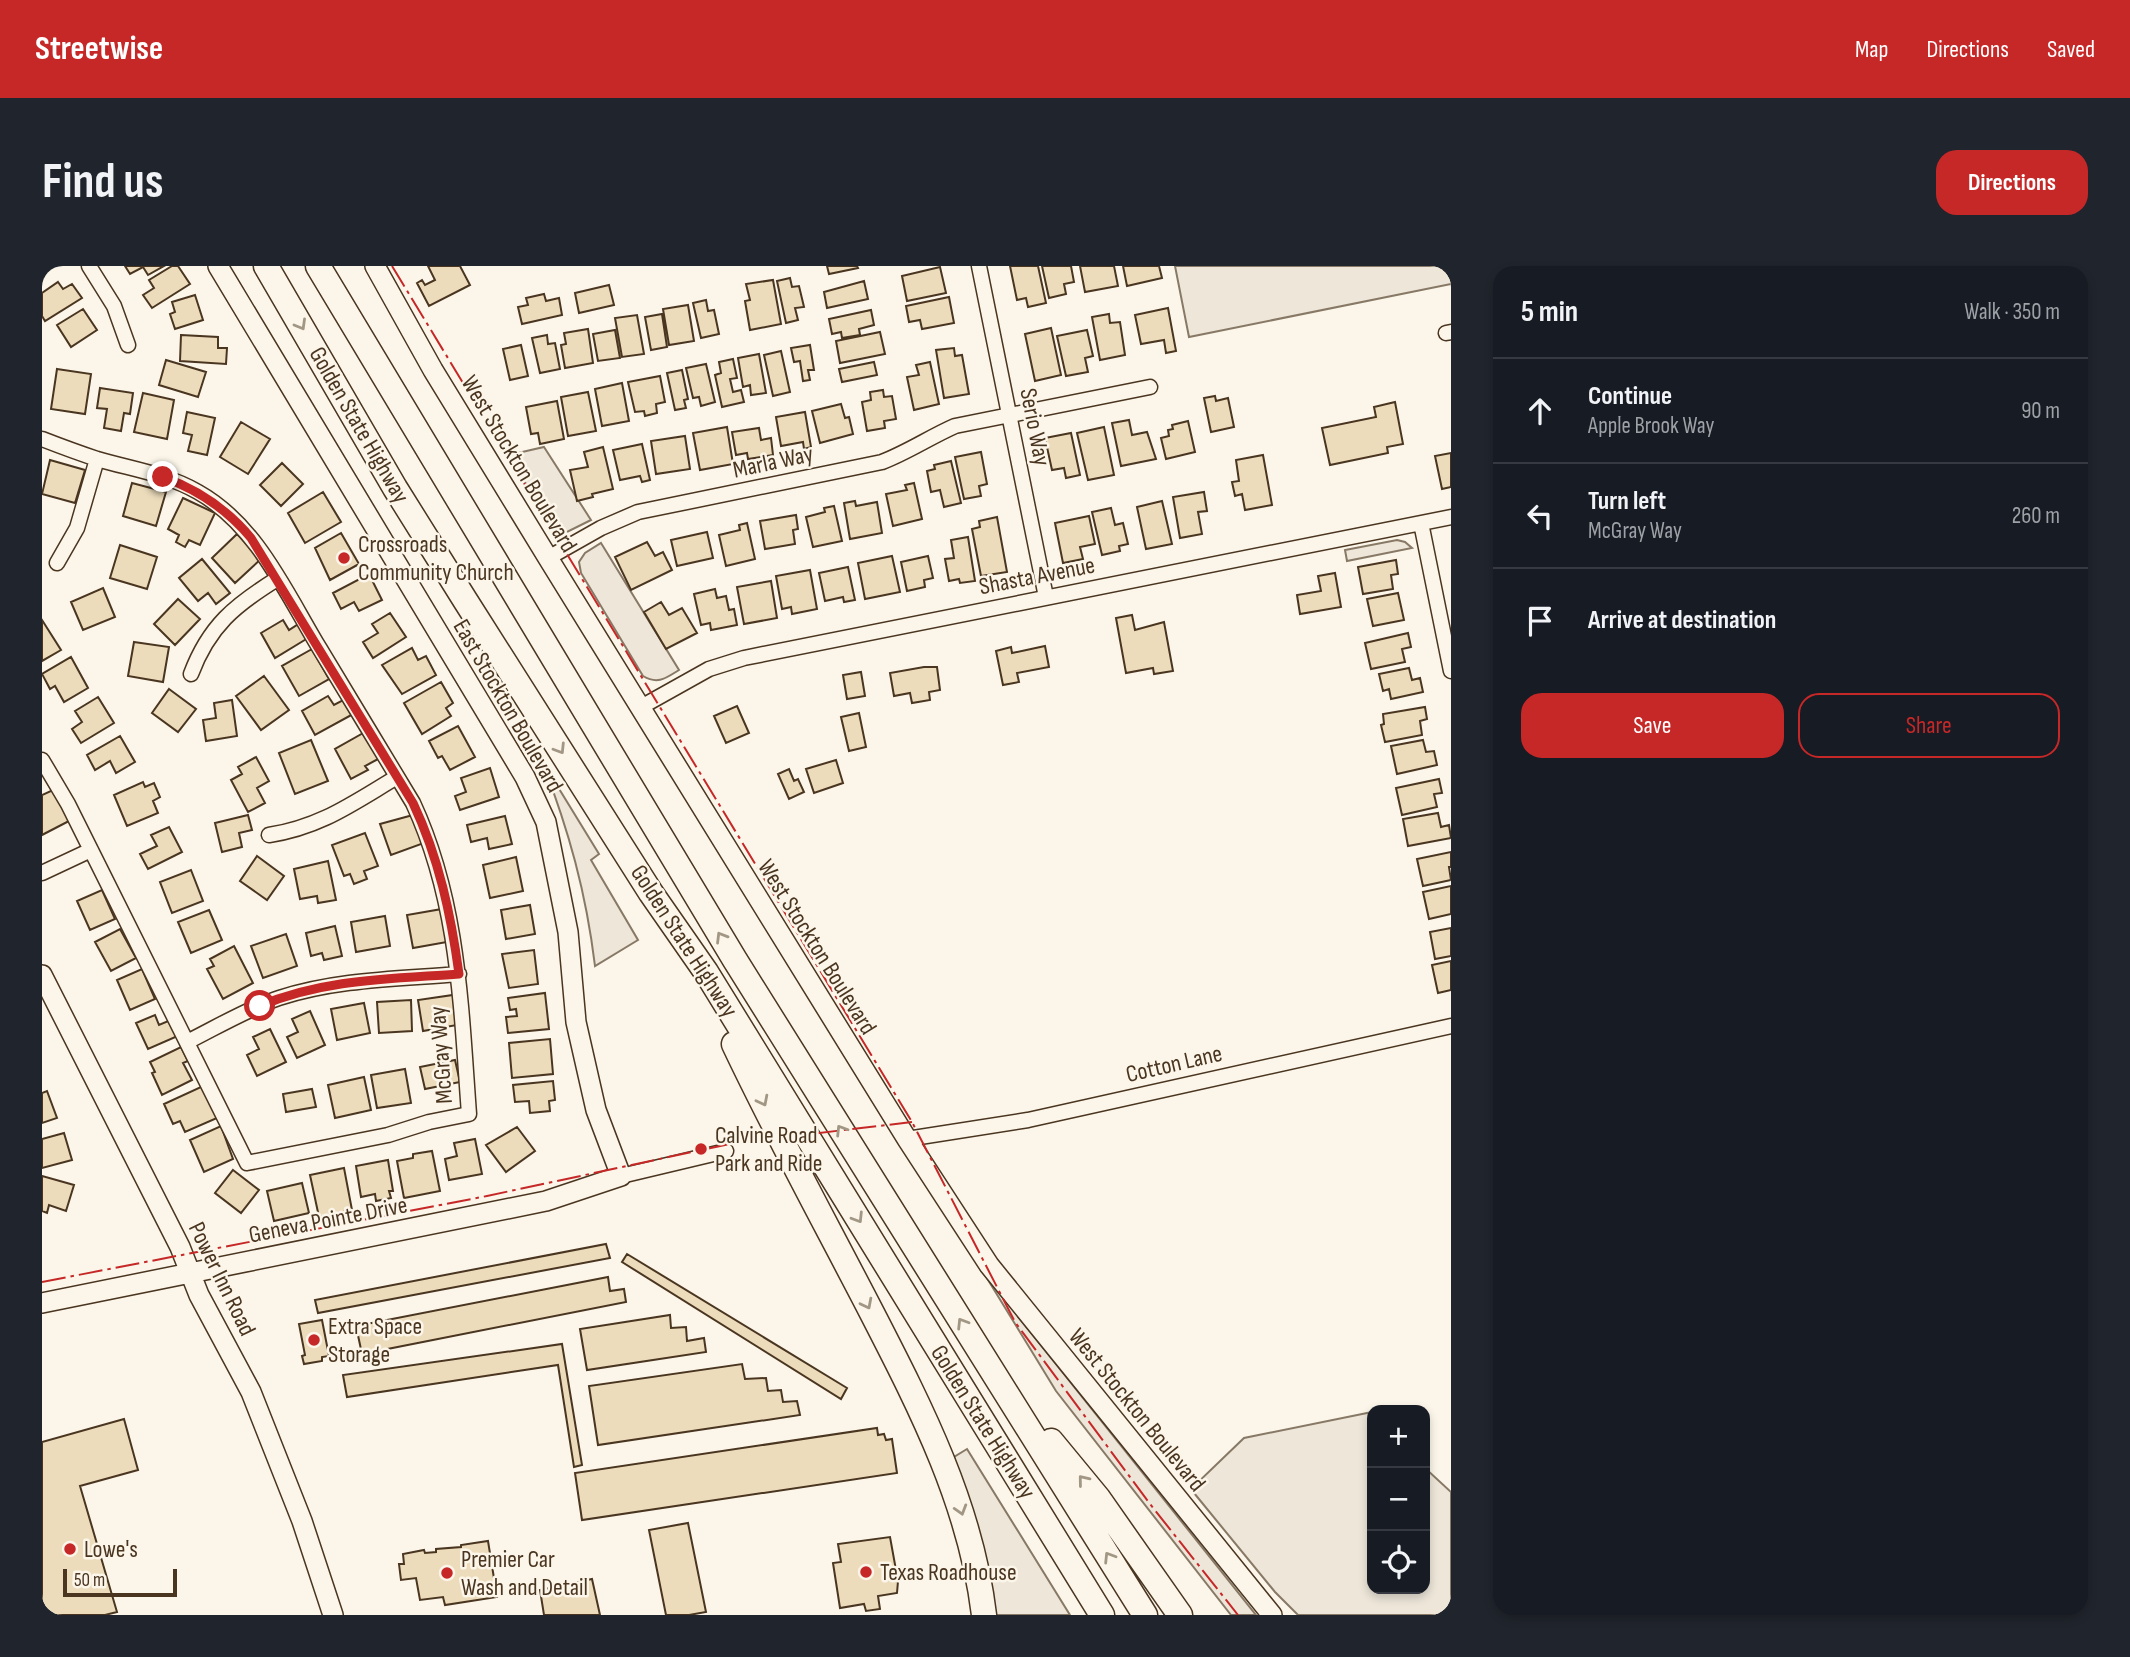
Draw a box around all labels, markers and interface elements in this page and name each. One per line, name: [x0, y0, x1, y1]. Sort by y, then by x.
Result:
text: Streetwise: [35, 29, 163, 69]
text: Map: [1855, 35, 1888, 64]
text: Directions: [1926, 35, 2009, 64]
text: Saved: [2047, 35, 2095, 64]
button: Directions: [1936, 150, 2088, 215]
text: Find us: [42, 153, 164, 212]
text: 5 min: [1521, 294, 1578, 330]
text: Walk · 350 m: [1964, 298, 2060, 326]
one-way arrow: [292, 317, 305, 330]
street label: Golden State Highway: [303, 342, 415, 508]
street label: West Stockton Boulevard: [455, 370, 583, 558]
text: Continue: [1588, 381, 1672, 412]
street label: Serio Way: [1013, 386, 1057, 468]
icon: ahead: [1521, 392, 1559, 430]
text: 90 m: [2021, 397, 2060, 425]
text: Apple Brook Way: [1588, 412, 1714, 440]
street label: Marla Way: [730, 439, 816, 485]
route end: [147, 461, 178, 492]
text: Turn left: [1588, 486, 1666, 517]
icon: left: [1521, 497, 1559, 535]
text: 260 m: [2012, 502, 2060, 530]
text: McGray Way: [1588, 517, 1682, 545]
place label: Crossroads Community Church: [358, 530, 514, 587]
marker: Crossroads Community Church: [336, 550, 352, 566]
street label: Shasta Avenue: [977, 551, 1097, 601]
icon: arrive: [1521, 602, 1559, 640]
text: Arrive at destination: [1588, 605, 1776, 636]
street label: East Stockton Boulevard: [447, 614, 569, 798]
button: Save: [1521, 693, 1784, 758]
button: Share: [1798, 693, 2060, 758]
one-way arrow: [551, 741, 564, 754]
street label: West Stockton Boulevard: [751, 854, 883, 1040]
street label: Golden State Highway: [624, 860, 744, 1022]
one-way arrow: [716, 931, 729, 944]
route start: [244, 990, 275, 1021]
street label: McGray Way: [423, 1005, 459, 1105]
street label: Cotton Lane: [1123, 1039, 1225, 1089]
one-way arrow: [755, 1094, 769, 1106]
place label: Calvine Road Park and Ride: [715, 1121, 822, 1178]
one-way arrow: [837, 1125, 850, 1138]
marker: Calvine Road Park and Ride: [693, 1141, 709, 1157]
street label: Geneva Pointe Drive: [246, 1190, 410, 1250]
one-way arrow: [849, 1210, 862, 1223]
street label: Power Inn Road: [182, 1217, 262, 1341]
one-way arrow: [859, 1296, 873, 1309]
place label: Extra Space Storage: [328, 1312, 422, 1369]
one-way arrow: [957, 1318, 970, 1331]
street label: West Stockton Boulevard: [1062, 1323, 1212, 1497]
marker: Extra Space Storage: [306, 1332, 322, 1348]
street label: Golden State Highway: [924, 1340, 1042, 1504]
map controls: [1367, 1405, 1430, 1594]
button: +: [1367, 1405, 1430, 1468]
button: −: [1367, 1468, 1430, 1531]
one-way arrow: [1079, 1476, 1091, 1489]
one-way arrow: [953, 1504, 968, 1516]
button: locate: [1367, 1531, 1430, 1594]
place label: Lowe's: [84, 1535, 138, 1564]
marker: Lowe's: [62, 1541, 78, 1557]
place label: Premier Car Wash and Detail: [461, 1545, 588, 1602]
one-way arrow: [1104, 1552, 1117, 1565]
place label: Texas Roadhouse: [880, 1558, 1017, 1587]
marker: Texas Roadhouse: [858, 1564, 874, 1580]
marker: Premier Car Wash and Detail: [439, 1565, 455, 1581]
scale bar: [63, 1566, 177, 1598]
text: 50 m: [74, 1569, 105, 1592]

